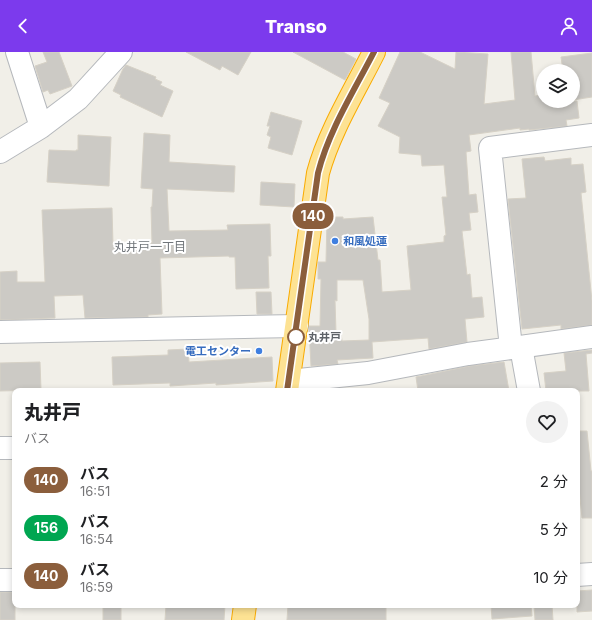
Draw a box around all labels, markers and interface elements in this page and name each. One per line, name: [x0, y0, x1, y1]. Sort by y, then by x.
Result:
icon: back: [12, 15, 34, 37]
icon: person: [558, 15, 580, 37]
text: Transo: [265, 16, 327, 37]
map controls: [536, 64, 580, 108]
button: layers: [536, 64, 580, 108]
line badge: 140: [290, 203, 336, 229]
text: 140: [301, 207, 325, 224]
place label: 和風処蓮: [343, 234, 387, 248]
marker: 和風処蓮: [330, 236, 340, 246]
district label: 丸井戸一丁目: [114, 239, 186, 254]
marker: 丸井戸: [287, 328, 305, 346]
place label: 丸井戸: [308, 330, 341, 344]
place label: 電工センター: [185, 344, 251, 358]
marker: 電工センター: [254, 346, 264, 356]
text: 丸井戸: [24, 401, 81, 424]
button: heart: [526, 401, 568, 443]
text: バス: [24, 430, 50, 446]
text: バス: [80, 464, 110, 483]
text: 140: [34, 471, 58, 488]
text: 2 分: [540, 472, 568, 491]
text: 16:51: [80, 483, 110, 499]
text: バス: [80, 512, 110, 531]
text: 156: [34, 519, 58, 536]
text: 5 分: [540, 520, 568, 539]
text: 16:54: [80, 531, 113, 547]
text: バス: [80, 560, 110, 579]
text: 140: [34, 567, 58, 584]
text: 10 分: [533, 568, 568, 587]
text: 16:59: [80, 579, 113, 595]

